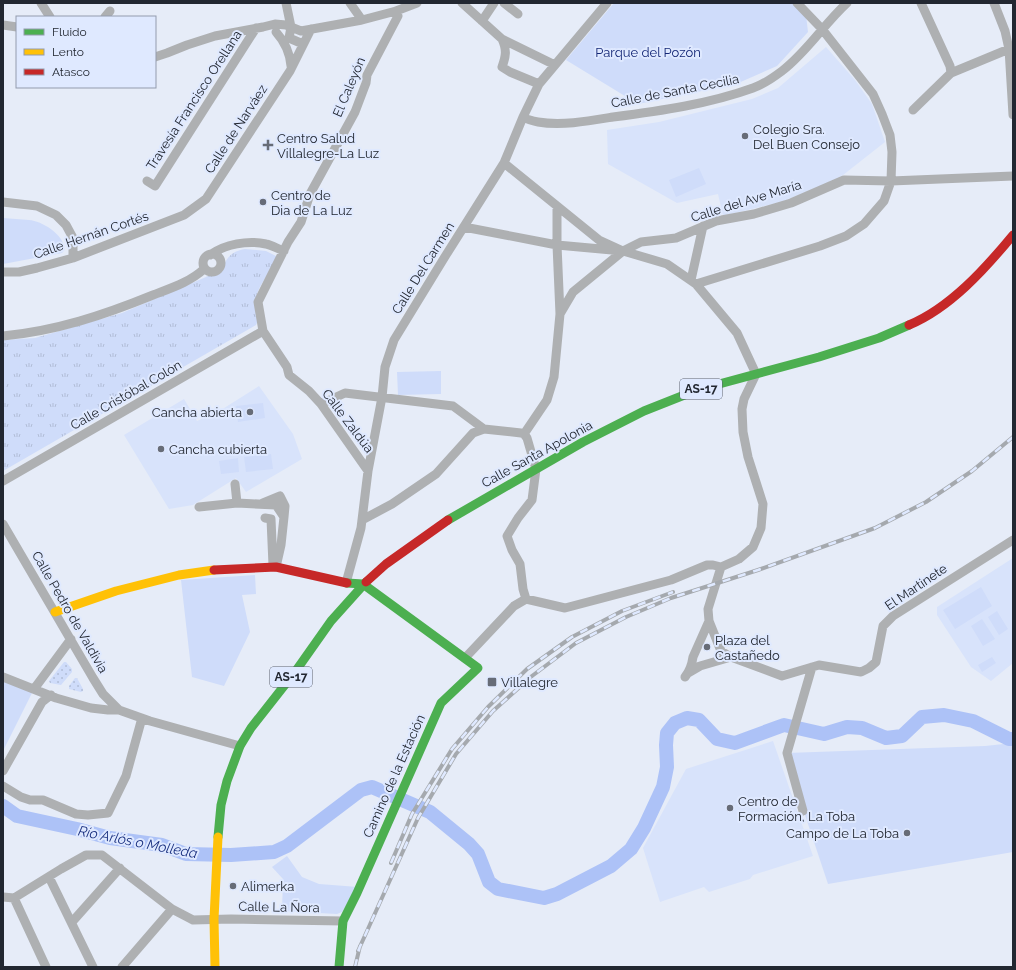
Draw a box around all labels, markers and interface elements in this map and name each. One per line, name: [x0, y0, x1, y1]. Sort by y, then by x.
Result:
legend: [16, 16, 156, 88]
text: Fluido: [52, 25, 87, 39]
street label: Travesía Francisco Orellana: [143, 27, 245, 173]
text: Lento: [52, 45, 84, 59]
park label: Parque del Pozón: [595, 45, 701, 60]
street label: El Caleyón: [330, 55, 368, 119]
text: Atasco: [52, 65, 90, 79]
street label: Calle de Santa Cecilia: [610, 71, 740, 111]
street label: Calle de Narváez: [202, 82, 270, 176]
place label: Colegio Sra. Del Buen Consejo: [753, 122, 860, 152]
place label: Centro Salud Villalegre-La Luz: [277, 131, 379, 161]
marker: Colegio Sra. Del Buen Consejo: [740, 131, 750, 141]
marker: Centro Salud Villalegre-La Luz: [262, 139, 274, 151]
street label: Calle del Ave María: [689, 177, 803, 225]
place label: Centro de Dia de La Luz: [271, 188, 352, 218]
marker: Centro de Dia de La Luz: [258, 197, 268, 207]
street label: Calle Hernán Cortés: [32, 208, 150, 262]
street label: Calle Del Carmen: [389, 219, 457, 317]
street label: Calle Cristóbal Colón: [68, 357, 184, 433]
road number: AS-17: [680, 379, 722, 399]
street label: Calle Zaldúa: [319, 386, 377, 456]
place label: Cancha abierta: [152, 405, 242, 420]
marker: Cancha abierta: [245, 407, 255, 417]
street label: Calle Santa Apolonia: [479, 417, 595, 491]
place label: Cancha cubierta: [169, 442, 267, 457]
marker: Cancha cubierta: [156, 444, 166, 454]
street label: Calle Pedro de Valdivia: [29, 548, 111, 676]
street label: El Martinete: [882, 561, 950, 613]
place label: Plaza del Castañedo: [715, 633, 780, 663]
marker: Plaza del Castañedo: [702, 642, 712, 652]
road number: AS-17: [270, 667, 312, 687]
place label: Villalegre: [501, 675, 558, 690]
marker: Villalegre: [486, 676, 498, 688]
street label: Camino de la Estación: [360, 712, 428, 840]
place label: Centro de Formación, La Toba: [738, 794, 855, 824]
marker: Centro de Formación, La Toba: [725, 803, 735, 813]
water label: Río Arlós o Molleda: [77, 823, 199, 861]
place label: Campo de La Toba: [786, 826, 899, 841]
marker: Campo de La Toba: [902, 828, 912, 838]
place label: Alimerka: [241, 879, 294, 894]
marker: Alimerka: [228, 881, 238, 891]
street label: Calle La Ñora: [238, 899, 320, 915]

